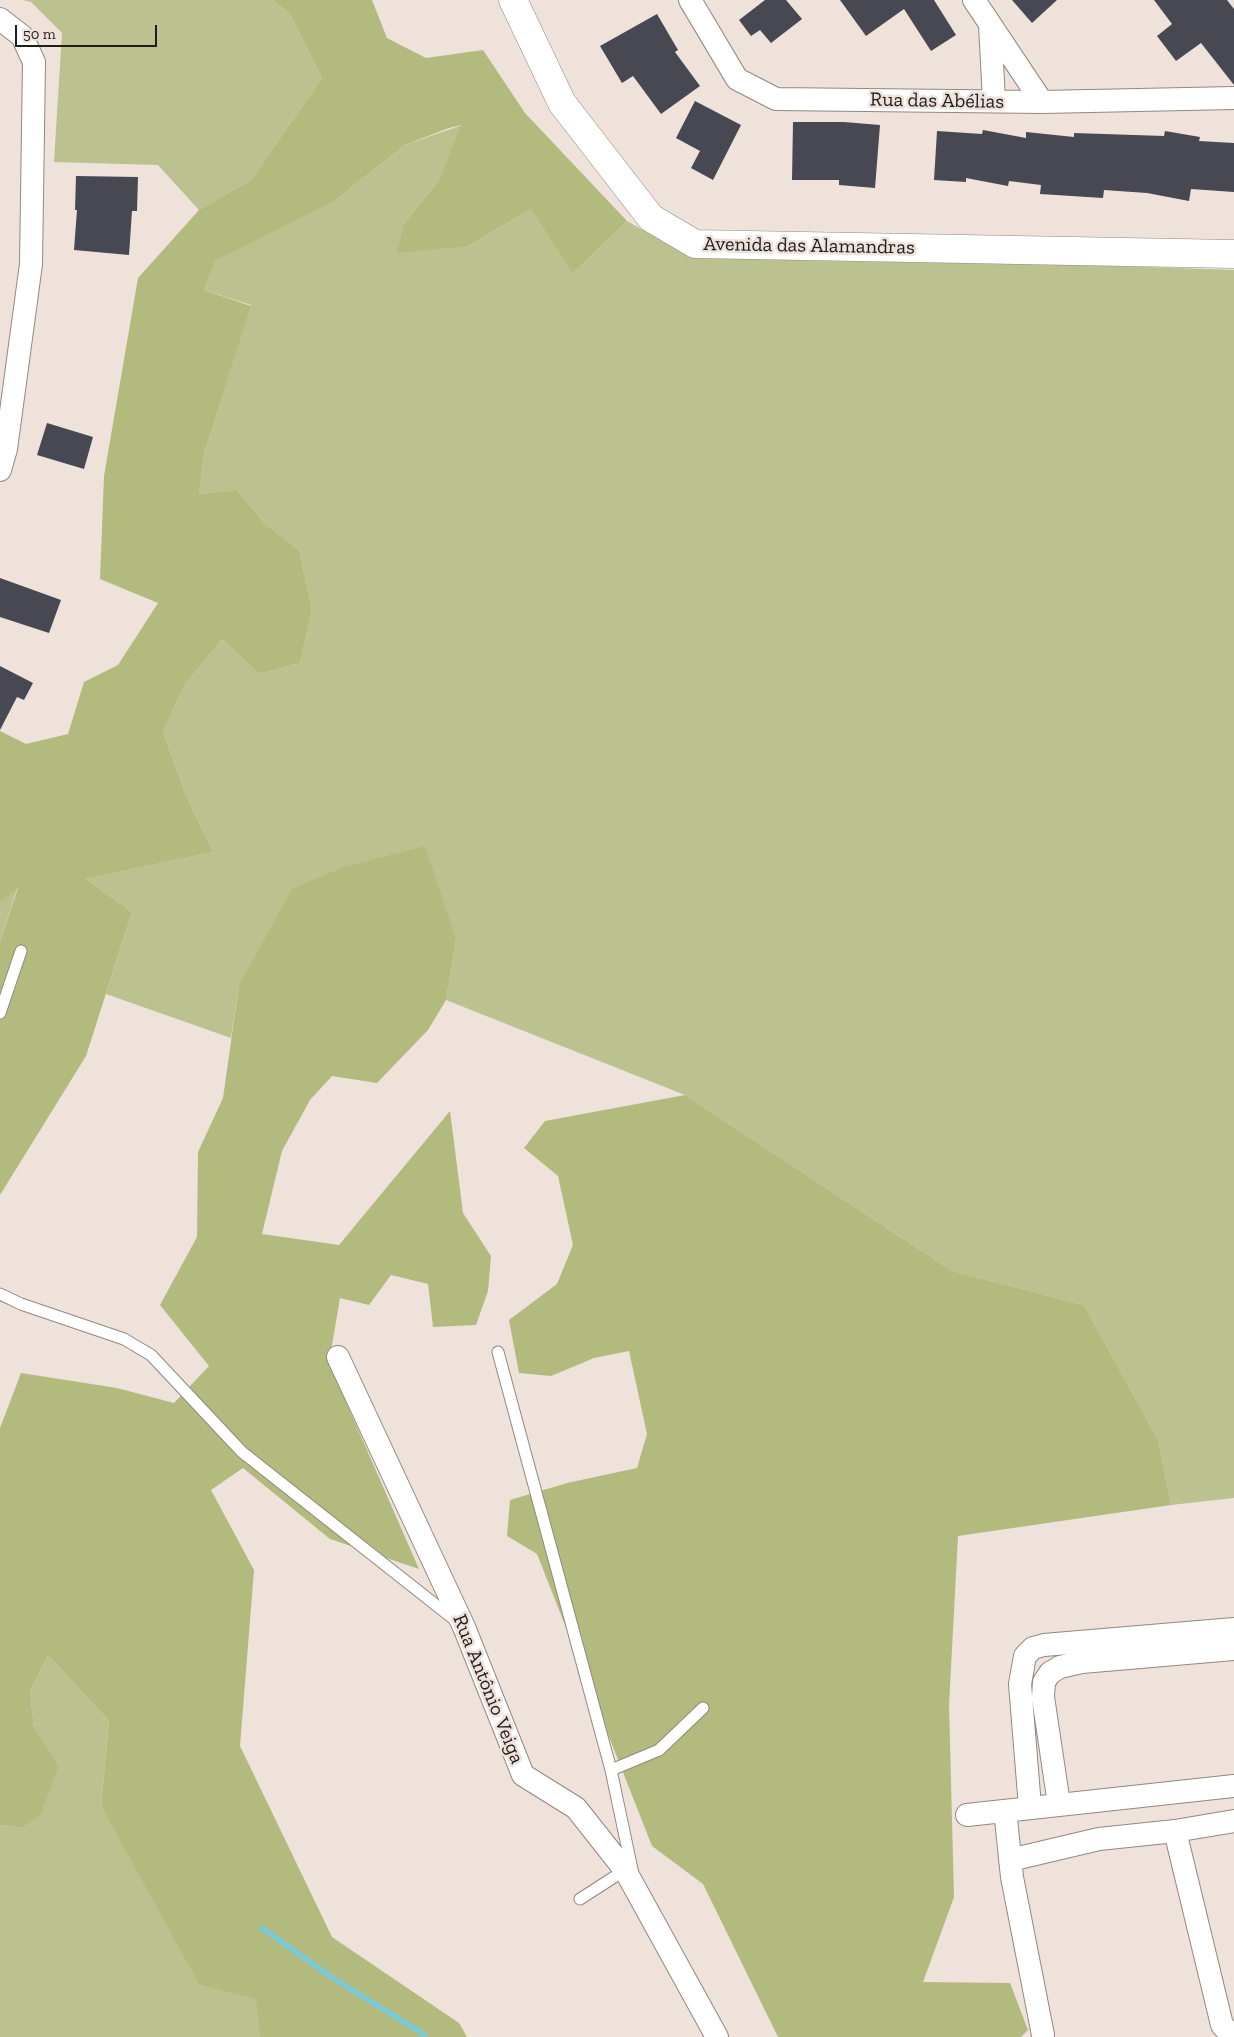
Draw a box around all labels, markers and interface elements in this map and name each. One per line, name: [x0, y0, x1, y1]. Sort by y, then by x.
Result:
scale bar: [18, 15, 160, 47]
text: 50 m: [23, 25, 56, 43]
street label: Rua das Abélias: [870, 88, 1004, 114]
street label: Avenida das Alamandras: [703, 232, 915, 260]
street label: Rua Antônio Veiga: [447, 1611, 529, 1767]

